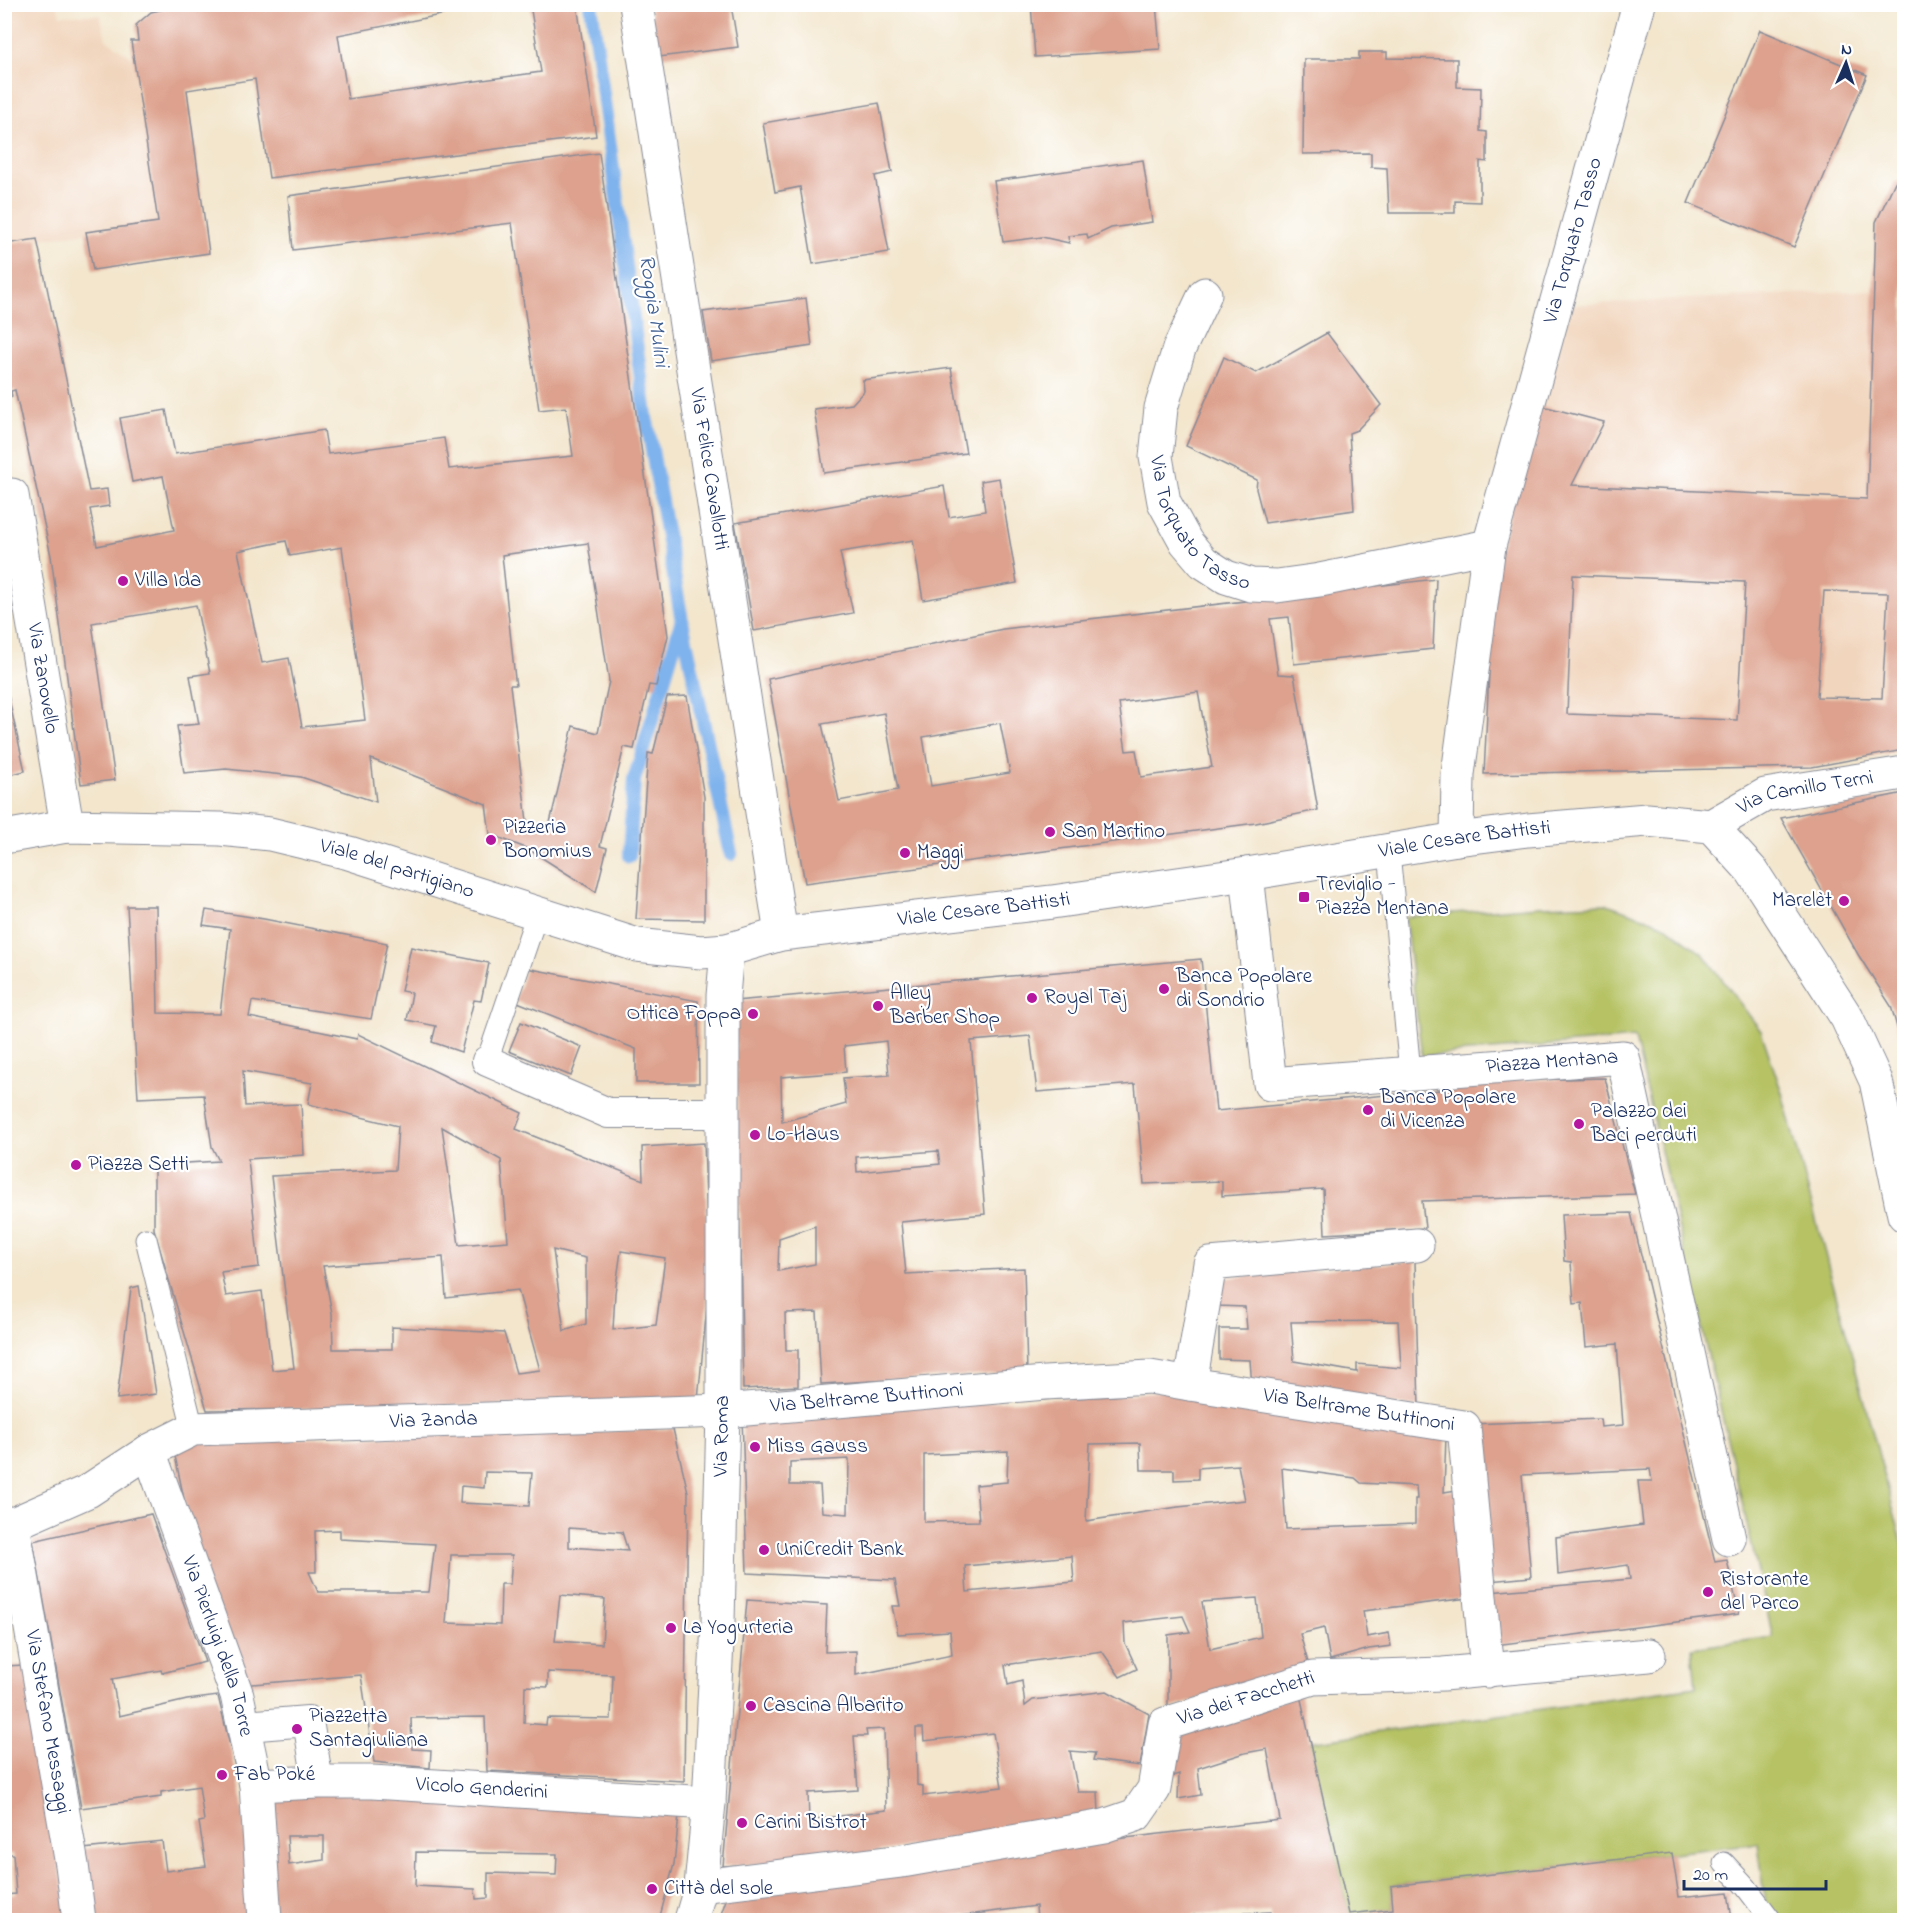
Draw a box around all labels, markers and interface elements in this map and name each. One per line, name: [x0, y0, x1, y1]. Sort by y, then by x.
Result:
north arrow: [1816, 33, 1876, 93]
text: N: [1841, 38, 1853, 62]
street label: Via Torquato Tasso: [1536, 154, 1611, 328]
water label: Roggia Mulini: [629, 253, 677, 371]
street label: Via Felice Cavallotti: [681, 385, 736, 553]
street label: Via Torquato Tasso: [1141, 452, 1254, 599]
place label: Villa Ida: [134, 566, 201, 596]
marker: Villa Ida: [116, 574, 130, 588]
street label: Via Zanovello: [18, 620, 66, 736]
street label: Via Camillo Terni: [1731, 763, 1876, 823]
place label: Pizzeria Bonomius: [502, 813, 592, 867]
street label: Viale Cesare Battisti: [1376, 813, 1552, 867]
place label: San Martino: [1062, 817, 1165, 847]
marker: San Martino: [1043, 825, 1057, 839]
street label: Viale del partigiano: [316, 831, 478, 907]
marker: Pizzeria Bonomius: [484, 833, 498, 847]
place label: Maggi: [917, 838, 964, 870]
marker: Maggi: [898, 846, 912, 860]
place label: Treviglio - Piazza Mentana: [1316, 870, 1449, 924]
street label: Viale Cesare Battisti: [895, 885, 1072, 935]
place label: Marelèt: [1772, 886, 1832, 916]
marker: Treviglio - Piazza Mentana: [1297, 890, 1311, 904]
marker: Marelèt: [1837, 894, 1851, 908]
place label: Banca Popolare di Sondrio: [1175, 962, 1313, 1016]
place label: Alley Barber Shop: [889, 979, 1000, 1033]
marker: Banca Popolare di Sondrio: [1157, 982, 1171, 996]
place label: Royal Taj: [1044, 983, 1127, 1015]
marker: Royal Taj: [1025, 991, 1039, 1005]
place label: Ottica Foppa: [627, 999, 741, 1029]
marker: Alley Barber Shop: [871, 999, 885, 1013]
marker: Ottica Foppa: [746, 1007, 760, 1021]
street label: Piazza Mentana: [1485, 1042, 1619, 1082]
place label: Banca Popolare di Vicenza: [1379, 1083, 1517, 1137]
place label: Palazzo dei Baci perduti: [1590, 1097, 1697, 1151]
marker: Banca Popolare di Vicenza: [1361, 1103, 1375, 1117]
marker: Palazzo dei Baci perduti: [1572, 1117, 1586, 1131]
place label: Lo-Haus: [767, 1120, 840, 1150]
marker: Lo-Haus: [748, 1128, 762, 1142]
place label: Piazza Setti: [88, 1150, 189, 1180]
marker: Piazza Setti: [69, 1158, 83, 1172]
street label: Via Beltrame Buttinoni: [768, 1375, 965, 1422]
street label: Via Beltrame Buttinoni: [1260, 1381, 1457, 1440]
street label: Via Roma: [706, 1395, 738, 1478]
street label: Via Zanda: [388, 1404, 478, 1437]
place label: Miss Gauss: [767, 1432, 868, 1462]
marker: Miss Gauss: [748, 1440, 762, 1454]
place label: UniCredit Bank: [776, 1535, 905, 1565]
marker: UniCredit Bank: [757, 1543, 771, 1557]
street label: Via Pierluigi della Torre: [173, 1551, 261, 1740]
place label: Ristorante del Parco: [1720, 1565, 1809, 1619]
marker: Ristorante del Parco: [1701, 1585, 1715, 1599]
place label: La Yogurteria: [683, 1613, 793, 1645]
marker: La Yogurteria: [664, 1621, 678, 1635]
street label: Via Stefano Messaggi: [16, 1627, 78, 1816]
street label: Via dei Facchetti: [1173, 1663, 1319, 1735]
place label: Cascina Albarito: [763, 1691, 904, 1721]
marker: Cascina Albarito: [744, 1699, 758, 1713]
place label: Piazzetta Santagiuliana: [309, 1702, 428, 1758]
marker: Piazzetta Santagiuliana: [290, 1722, 304, 1736]
place label: Fab Poké: [233, 1760, 316, 1790]
marker: Fab Poké: [215, 1768, 229, 1782]
street label: Vicolo Genderini: [414, 1770, 549, 1808]
place label: Carini Bistrot: [754, 1808, 867, 1838]
marker: Carini Bistrot: [735, 1816, 749, 1830]
scale bar: [1684, 1853, 1826, 1891]
text: 20 m: [1693, 1863, 1728, 1889]
place label: Città del sole: [664, 1874, 774, 1904]
marker: Città del sole: [645, 1882, 659, 1896]

